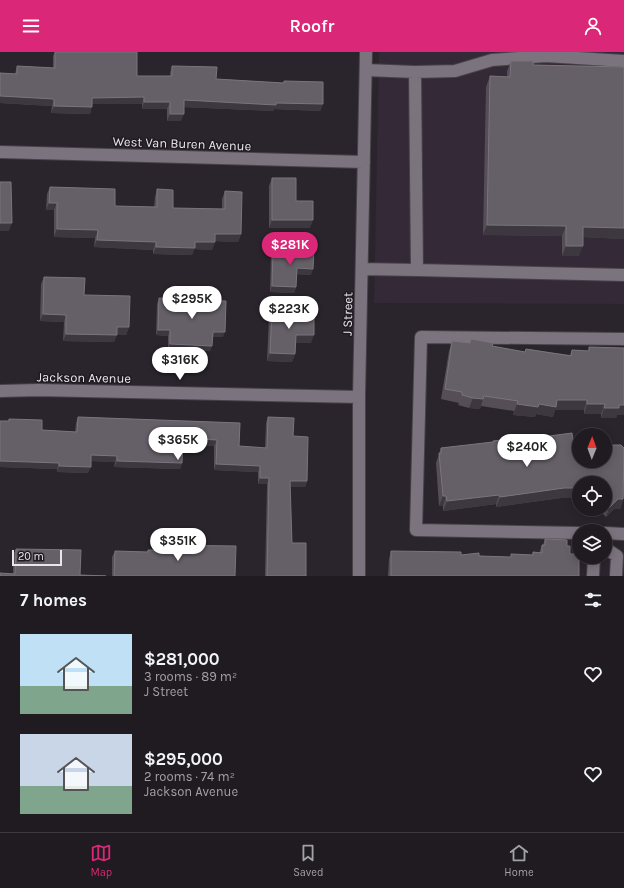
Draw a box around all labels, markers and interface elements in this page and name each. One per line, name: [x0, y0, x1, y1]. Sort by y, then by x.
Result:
icon: menu: [20, 15, 42, 37]
text: Roofr: [289, 15, 335, 37]
icon: person: [582, 15, 604, 37]
street label: West Van Buren Avenue: [112, 134, 252, 153]
pin: $281K: [262, 232, 318, 266]
text: $281K: [271, 237, 309, 252]
pin: $295K: [164, 286, 220, 320]
text: $295K: [172, 291, 212, 306]
street label: J Street: [340, 292, 355, 336]
pin: $223K: [261, 296, 317, 330]
text: $223K: [268, 301, 310, 316]
pin: $316K: [152, 347, 208, 381]
text: $316K: [161, 352, 199, 367]
street label: Jackson Avenue: [37, 369, 131, 386]
pin: $365K: [150, 427, 206, 461]
north arrow: [572, 428, 612, 468]
map controls: [572, 428, 612, 564]
text: $365K: [157, 432, 199, 447]
pin: $240K: [499, 434, 555, 468]
text: $240K: [506, 439, 548, 454]
button: locate: [572, 476, 612, 516]
button: layers: [572, 524, 612, 564]
pin: $351K: [150, 528, 206, 562]
text: $351K: [159, 533, 197, 548]
scale bar: [12, 548, 62, 567]
text: 20 m: [18, 550, 44, 563]
icon: filters: [582, 589, 604, 611]
text: 7 homes: [20, 590, 87, 610]
text: $281,000: [144, 649, 220, 669]
icon: home: [52, 650, 100, 698]
icon: heart: [582, 663, 604, 685]
text: 3 rooms · 89 m²: [144, 669, 237, 684]
text: J Street: [144, 684, 188, 699]
text: $295,000: [144, 749, 223, 769]
icon: home: [52, 750, 100, 798]
icon: heart: [582, 763, 604, 785]
text: 2 rooms · 74 m²: [144, 769, 235, 784]
text: Jackson Avenue: [144, 784, 238, 799]
tab: Map: [90, 842, 112, 879]
tab: Saved: [293, 842, 324, 879]
tab: Home: [504, 842, 534, 879]

